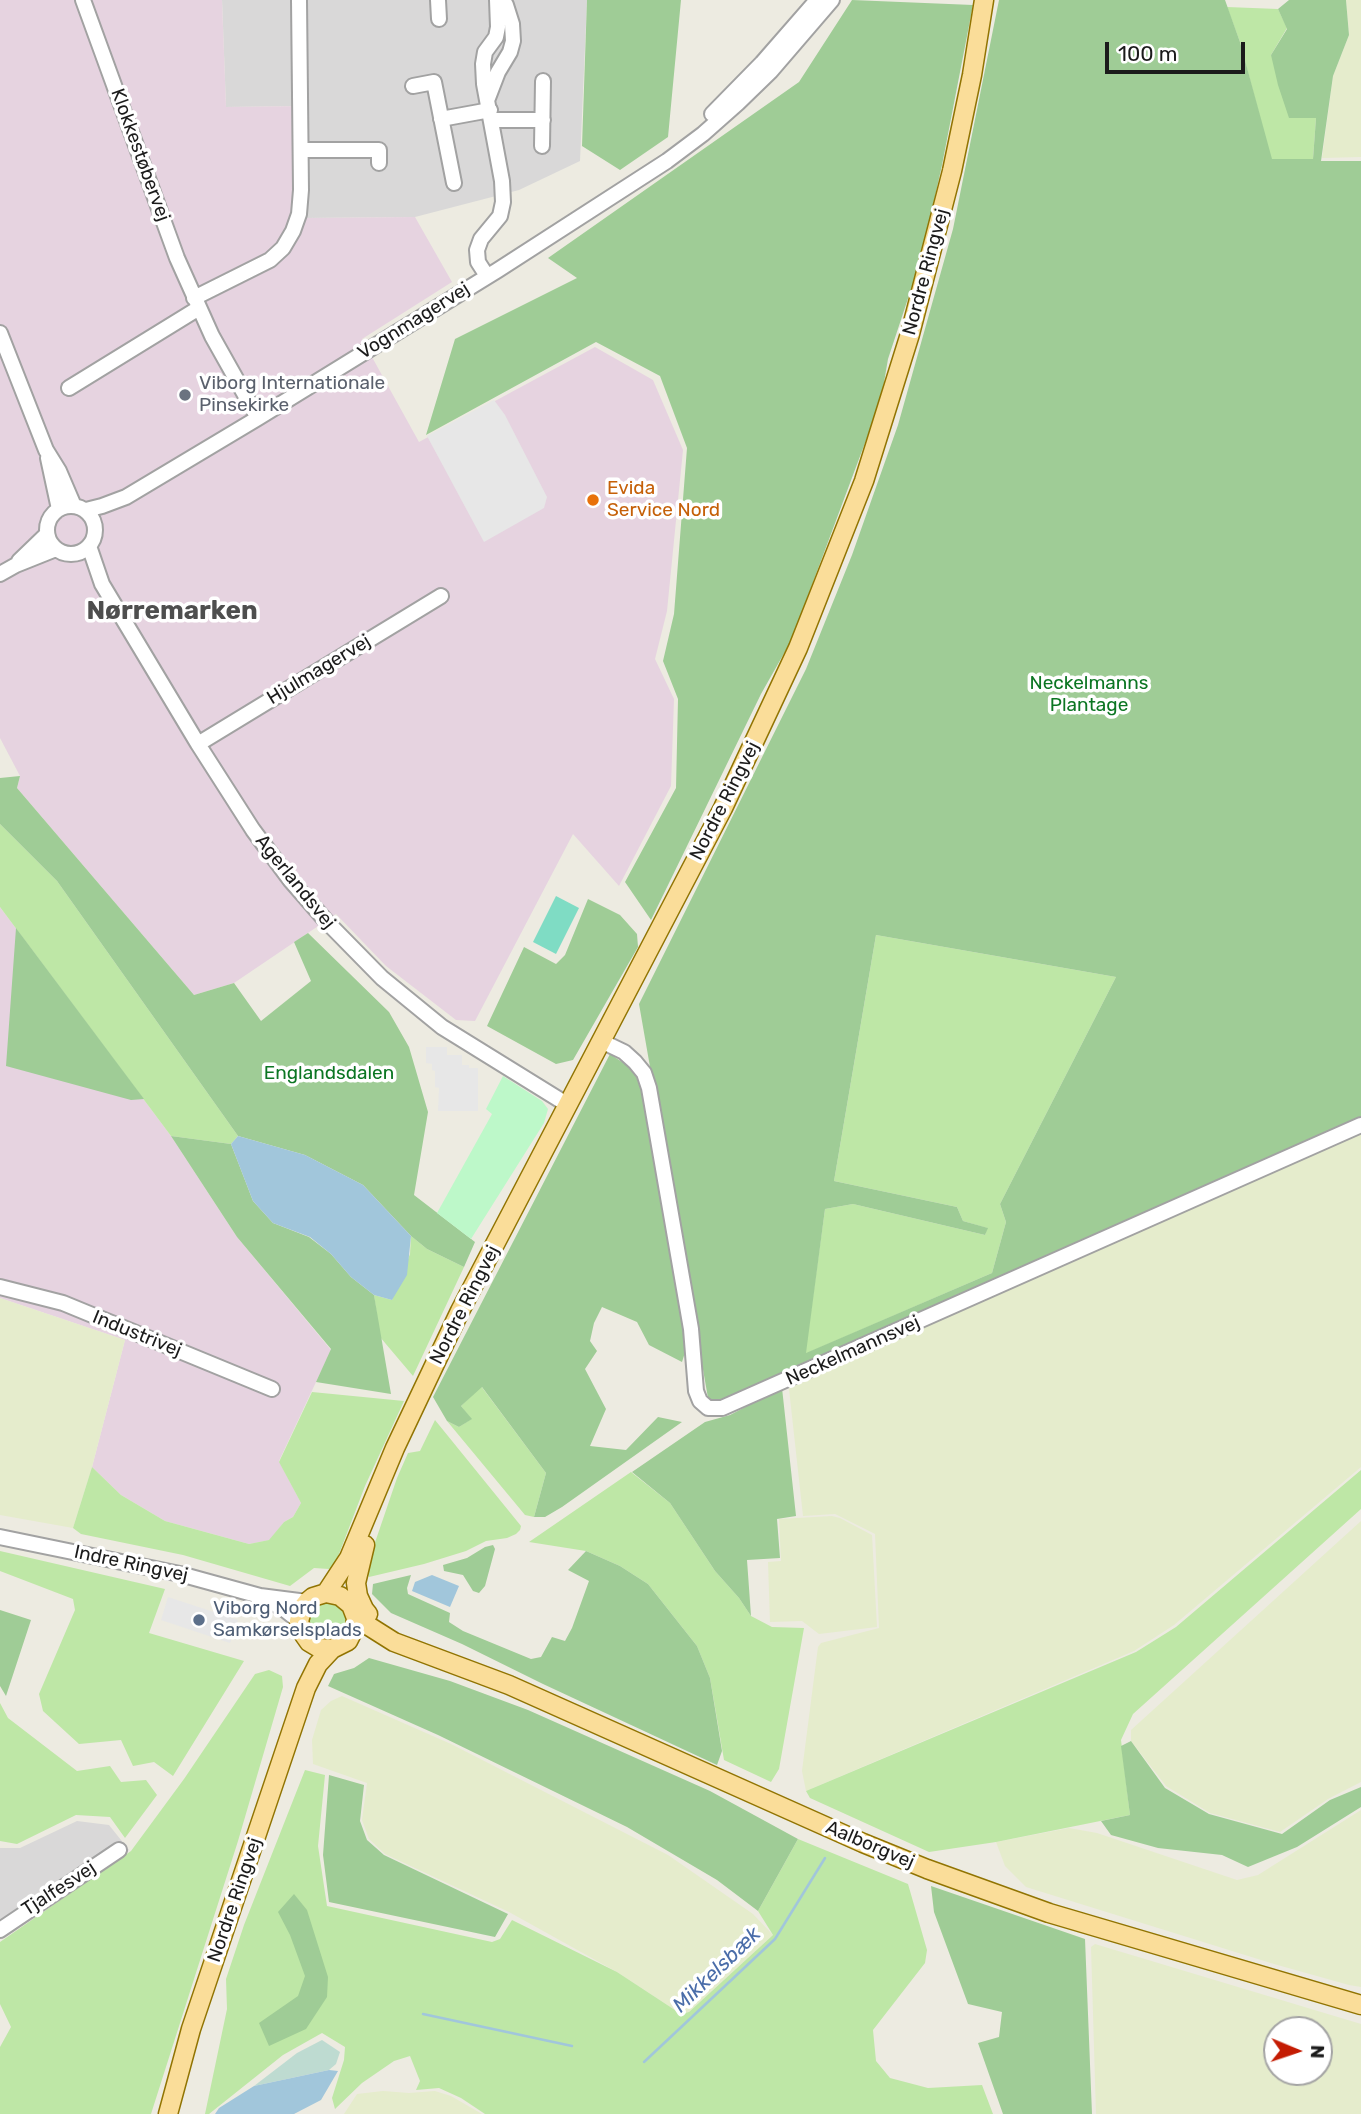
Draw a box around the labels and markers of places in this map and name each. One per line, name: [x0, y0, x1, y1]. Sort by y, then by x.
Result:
place label: Viborg Internationale Pinsekirke: [199, 373, 385, 417]
marker: Viborg Internationale Pinsekirke: [177, 387, 193, 403]
place label: Evida Service Nord: [607, 478, 720, 522]
marker: Evida Service Nord: [585, 492, 601, 508]
place label: Viborg Nord Samkørselsplads: [213, 1598, 362, 1642]
marker: Viborg Nord Samkørselsplads: [191, 1612, 207, 1628]

